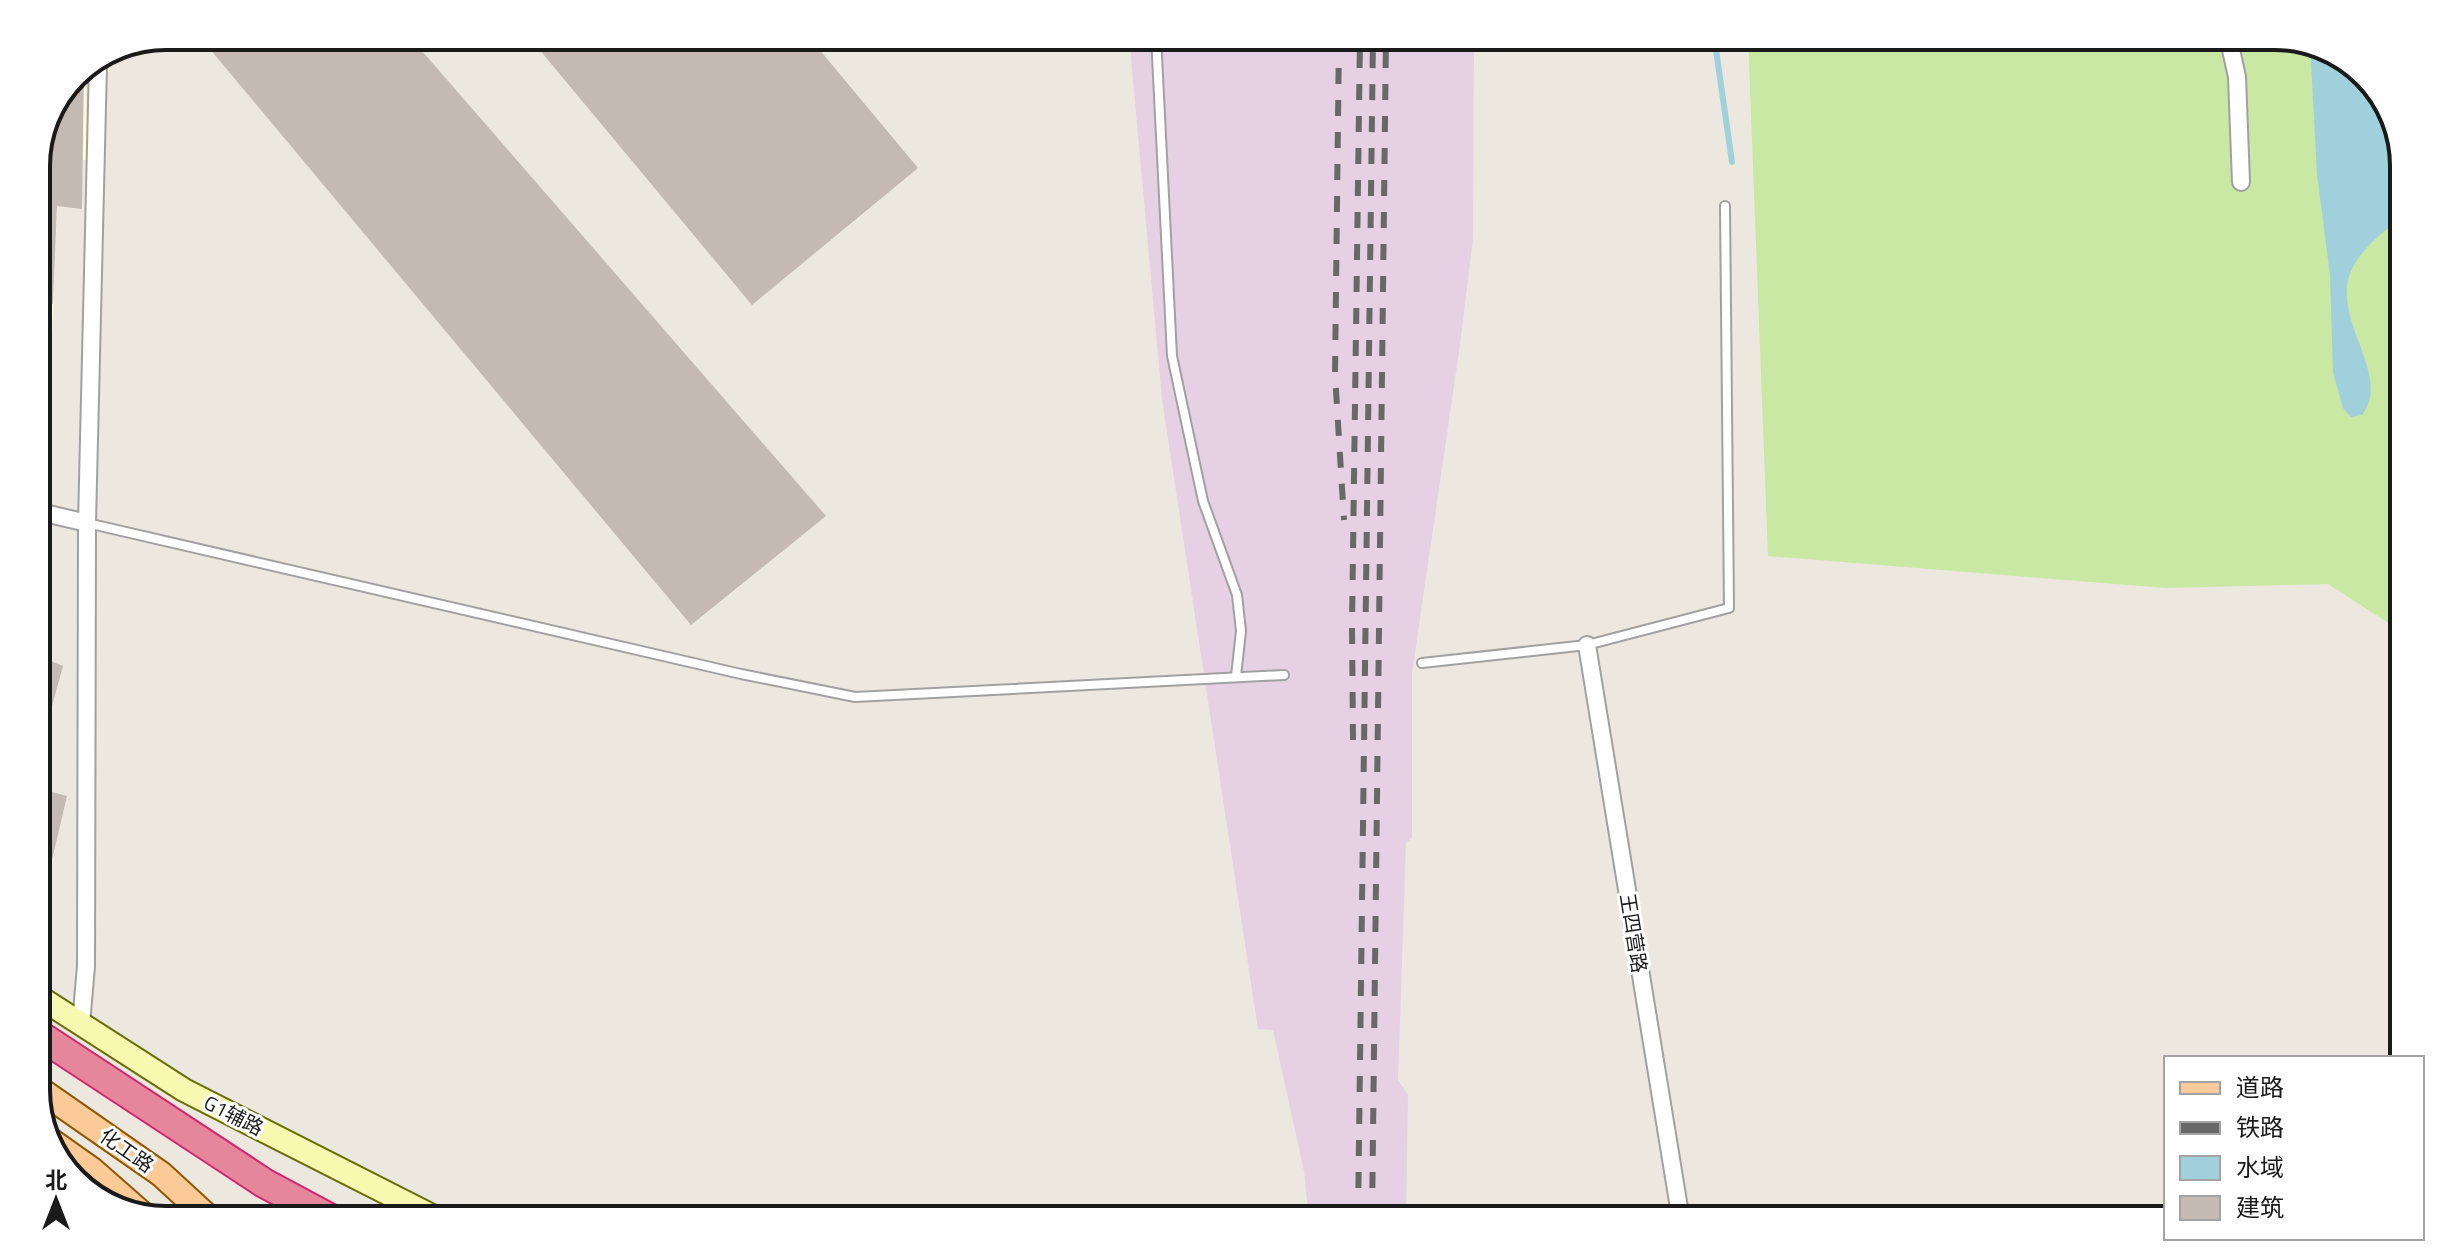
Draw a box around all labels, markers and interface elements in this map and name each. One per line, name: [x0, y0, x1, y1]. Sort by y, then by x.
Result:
street label: 王四营路: [1612, 891, 1656, 975]
legend: [2164, 1056, 2424, 1240]
text: 道路: [2236, 1069, 2284, 1105]
street label: G1辅路: [199, 1087, 269, 1143]
text: 铁路: [2236, 1109, 2284, 1145]
street label: 化工路: [94, 1120, 160, 1180]
text: 水域: [2236, 1149, 2284, 1185]
north arrow: [16, 1160, 96, 1240]
text: 北: [45, 1163, 67, 1197]
text: 建筑: [2236, 1189, 2284, 1225]

